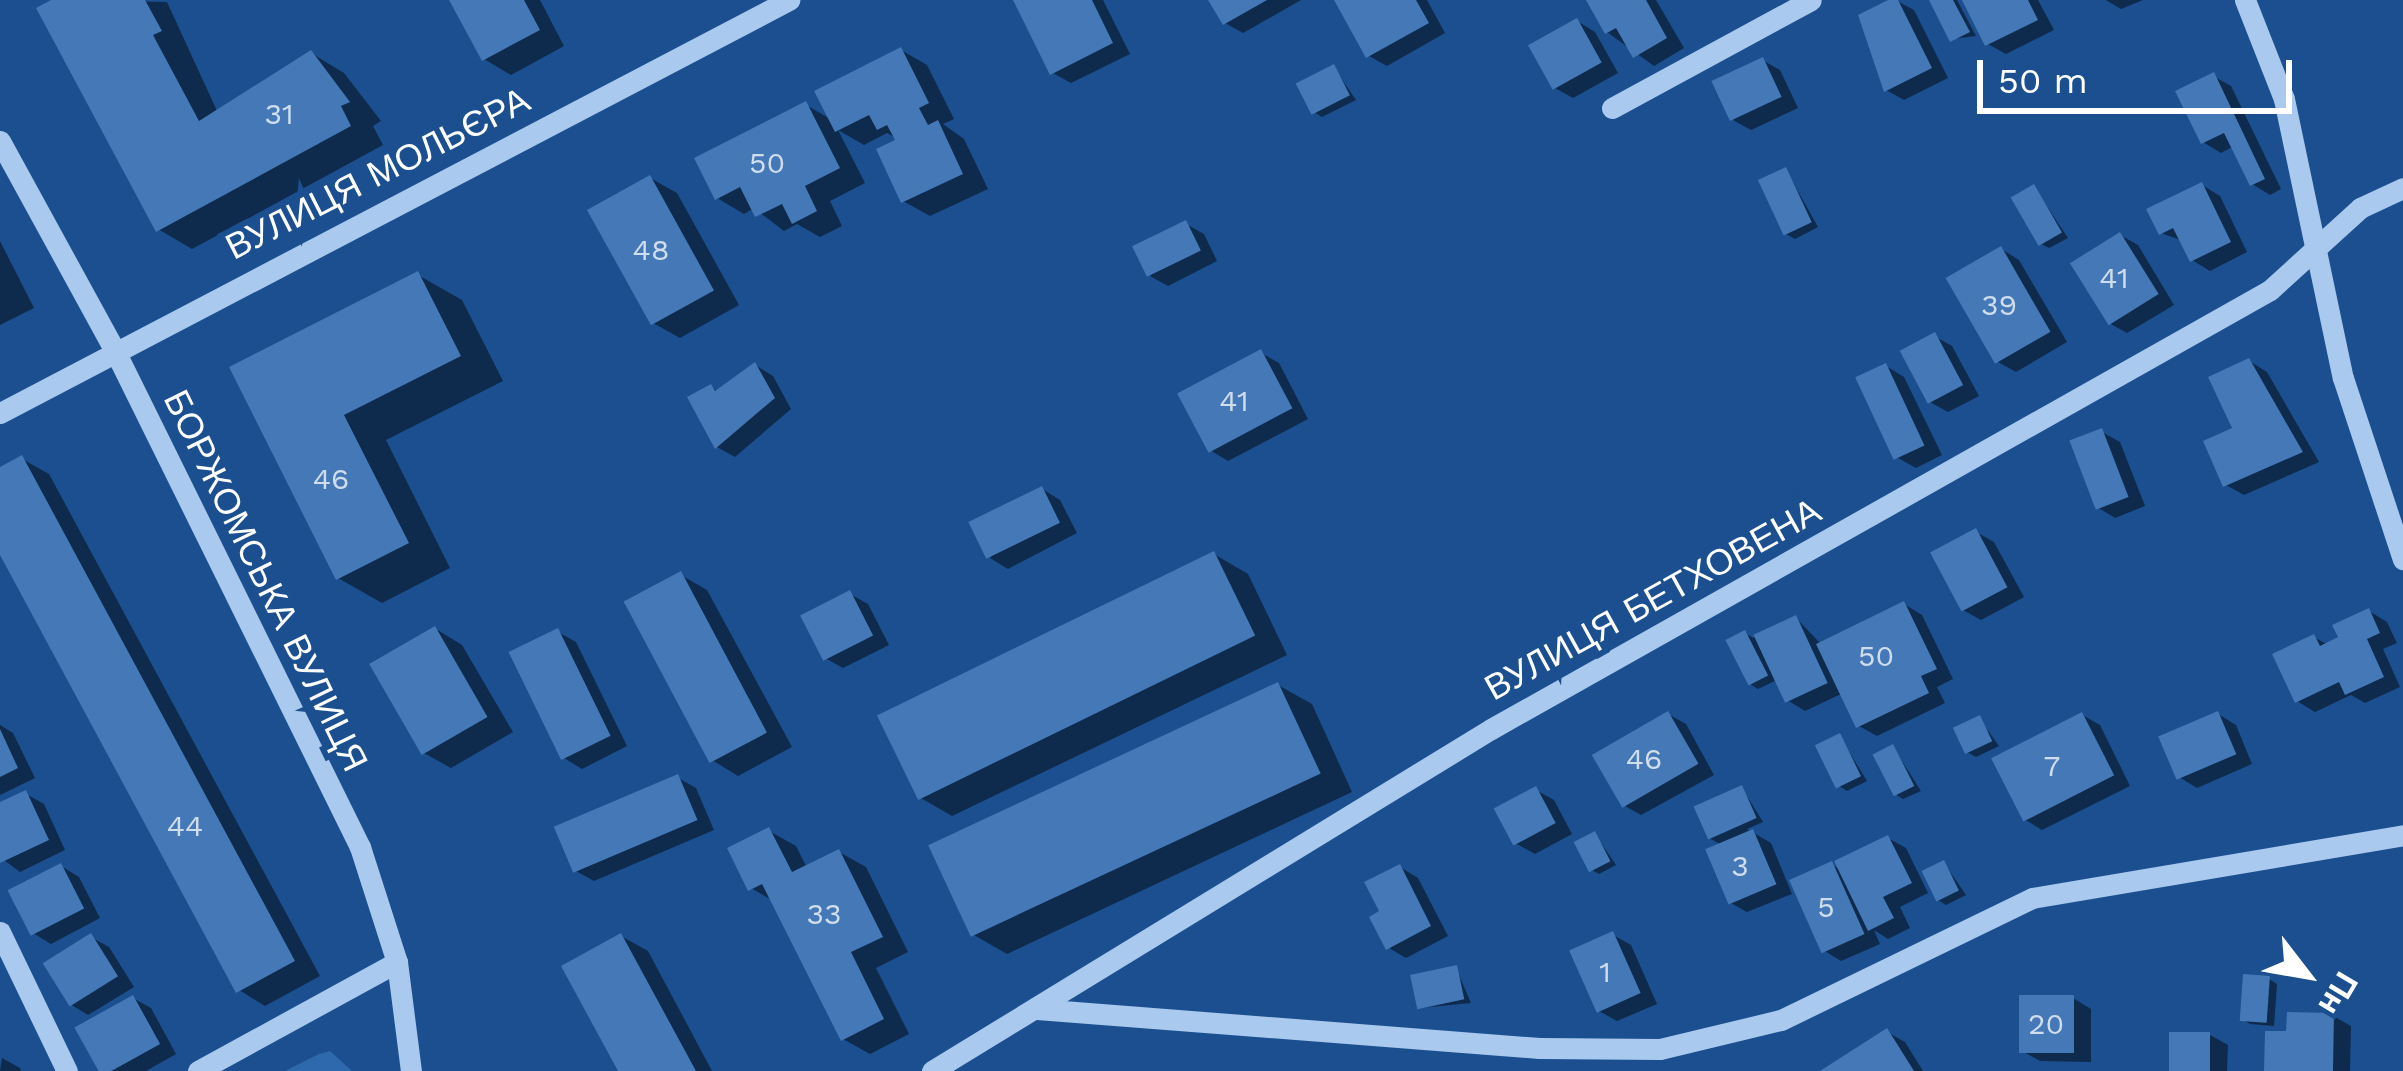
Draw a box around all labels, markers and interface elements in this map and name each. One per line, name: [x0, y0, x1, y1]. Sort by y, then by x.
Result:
scale bar: [1983, 36, 2298, 110]
text: 50 m: [1998, 60, 2088, 102]
street label: ВУЛИЦЯ МОЛЬЄРА: [219, 79, 537, 269]
house number: 31: [264, 96, 294, 132]
house number: 50: [749, 145, 785, 181]
house number: 48: [633, 232, 669, 268]
house number: 41: [2099, 260, 2129, 296]
house number: 39: [1981, 287, 2017, 323]
street label: БОРЖОМСЬКА ВУЛИЦЯ: [154, 383, 376, 779]
house number: 41: [1219, 383, 1249, 419]
house number: 46: [313, 461, 349, 497]
street label: ВУЛИЦЯ БЕТХОВЕНА: [1477, 490, 1829, 710]
house number: 50: [1858, 638, 1894, 674]
house number: 46: [1626, 741, 1662, 777]
house number: 7: [2044, 748, 2060, 784]
house number: 44: [167, 808, 203, 844]
house number: 3: [1731, 848, 1749, 884]
house number: 5: [1817, 889, 1835, 925]
house number: 33: [807, 896, 841, 932]
north arrow: [2247, 915, 2367, 1035]
house number: 1: [1599, 954, 1611, 990]
text: Пн: [2310, 965, 2366, 1023]
house number: 20: [2028, 1006, 2064, 1042]

